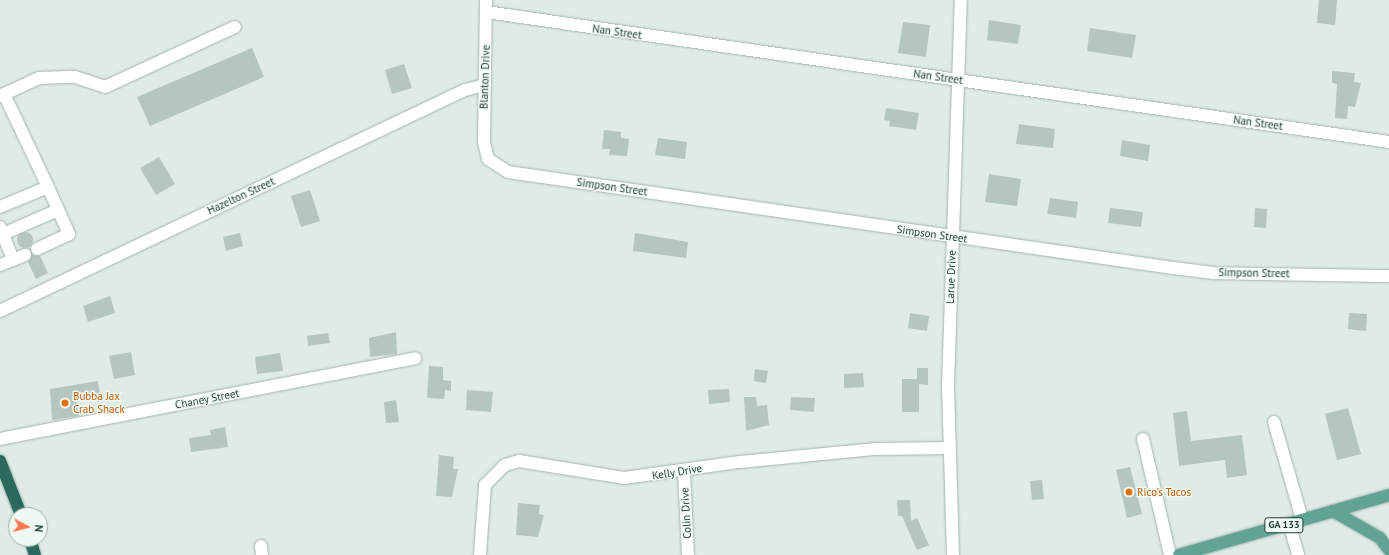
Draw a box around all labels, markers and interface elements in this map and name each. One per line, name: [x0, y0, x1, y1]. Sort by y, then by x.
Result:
street label: Nan Street: [591, 22, 643, 42]
street label: Blanton Drive: [477, 45, 493, 109]
street label: Nan Street: [912, 67, 964, 87]
street label: Nan Street: [1232, 113, 1284, 133]
street label: Hazelton Street: [205, 175, 277, 217]
street label: Simpson Street: [576, 176, 648, 198]
street label: Simpson Street: [896, 223, 968, 245]
street label: Larue Drive: [943, 250, 959, 304]
street label: Simpson Street: [1218, 266, 1290, 280]
street label: Chaney Street: [174, 386, 240, 412]
place label: Bubba Jax Crab Shack: [73, 390, 125, 416]
marker: Bubba Jax Crab Shack: [60, 398, 70, 408]
street label: Kelly Drive: [651, 461, 703, 483]
place label: Rico's Tacos: [1137, 485, 1191, 499]
street label: Colin Drive: [678, 487, 694, 539]
marker: Rico's Tacos: [1124, 487, 1134, 497]
north arrow: [8, 507, 48, 547]
road number: GA 133: [1264, 517, 1304, 533]
text: N: [32, 524, 46, 533]

